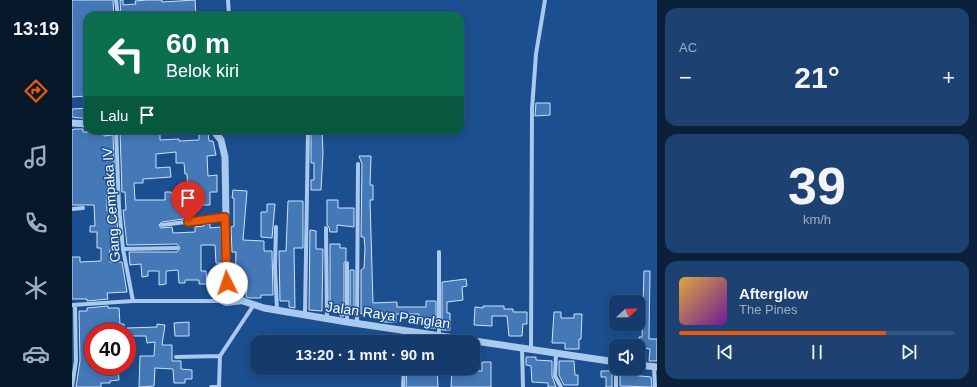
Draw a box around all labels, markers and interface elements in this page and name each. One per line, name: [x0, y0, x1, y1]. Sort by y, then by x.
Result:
text: 13:19: [13, 19, 59, 39]
icon: left: [100, 28, 152, 80]
text: 60 m: [166, 28, 230, 59]
text: AC: [679, 40, 697, 55]
text: Belok kiri: [166, 61, 239, 81]
text: 21°: [794, 61, 840, 94]
text: −: [679, 65, 692, 90]
text: +: [942, 65, 955, 90]
icon: directions: [22, 77, 50, 105]
icon: arrive: [136, 104, 158, 126]
text: Lalu: [100, 107, 128, 124]
icon: music: [22, 143, 50, 171]
street label: Gang Cempaka IV: [99, 146, 123, 263]
text: 39: [788, 157, 846, 215]
pin: [171, 181, 205, 222]
icon: arrive: [177, 187, 199, 209]
icon: phone: [22, 209, 50, 237]
text: km/h: [803, 212, 831, 227]
position arrow: [206, 262, 248, 304]
icon: climate: [22, 274, 50, 302]
text: Afterglow: [739, 285, 808, 302]
north arrow: [609, 295, 645, 331]
map controls: [609, 295, 645, 375]
street label: Jalan Raya Panglan: [325, 298, 451, 332]
text: The Pines: [739, 302, 798, 317]
speed limit sign: 40: [84, 323, 136, 375]
button: sound: [609, 339, 645, 375]
icon: car: [22, 340, 50, 368]
icon: previous: [714, 341, 736, 363]
icon: pause: [806, 341, 828, 363]
icon: next: [898, 341, 920, 363]
text: 13:20 · 1 mnt · 90 m: [295, 346, 435, 363]

